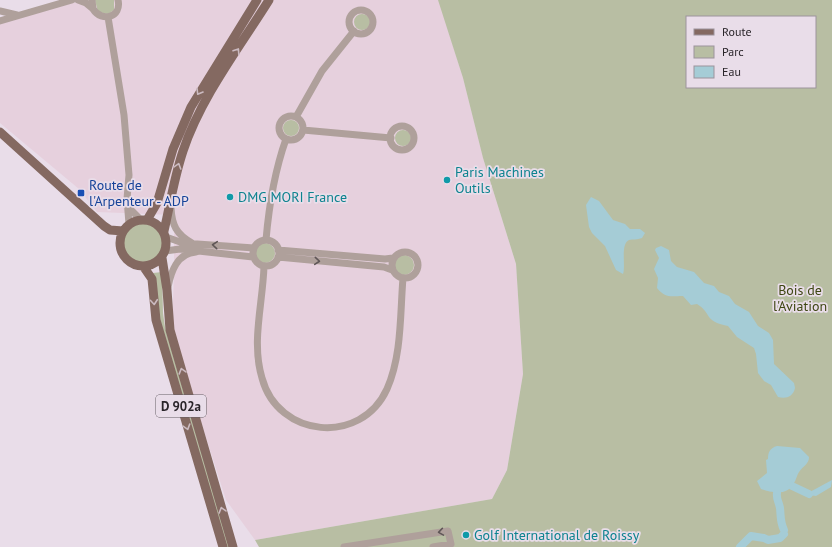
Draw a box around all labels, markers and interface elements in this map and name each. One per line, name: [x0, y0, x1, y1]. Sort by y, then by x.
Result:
legend: [686, 16, 816, 88]
text: Route: [722, 24, 752, 39]
text: Parc: [722, 44, 744, 59]
one-way arrow: [232, 48, 240, 55]
text: Eau: [722, 64, 741, 79]
one-way arrow: [197, 88, 204, 96]
one-way arrow: [173, 163, 182, 170]
place label: Paris Machines Outils: [455, 163, 544, 197]
marker: Paris Machines Outils: [442, 175, 452, 185]
place label: Route de l'Arpenteur - ADP: [89, 176, 189, 210]
marker: Route de l'Arpenteur - ADP: [76, 188, 86, 198]
place label: DMG MORI France: [238, 188, 347, 206]
marker: DMG MORI France: [225, 192, 235, 202]
one-way arrow: [212, 240, 218, 249]
one-way arrow: [314, 256, 320, 265]
park label: Bois de l'Aviation: [773, 281, 827, 315]
one-way arrow: [150, 299, 159, 305]
one-way arrow: [178, 368, 187, 375]
road number: D 902a: [156, 395, 206, 417]
one-way arrow: [182, 424, 191, 431]
one-way arrow: [218, 506, 227, 513]
place label: Golf International de Roissy: [474, 526, 640, 544]
one-way arrow: [438, 527, 444, 536]
marker: Golf International de Roissy: [461, 530, 471, 540]

